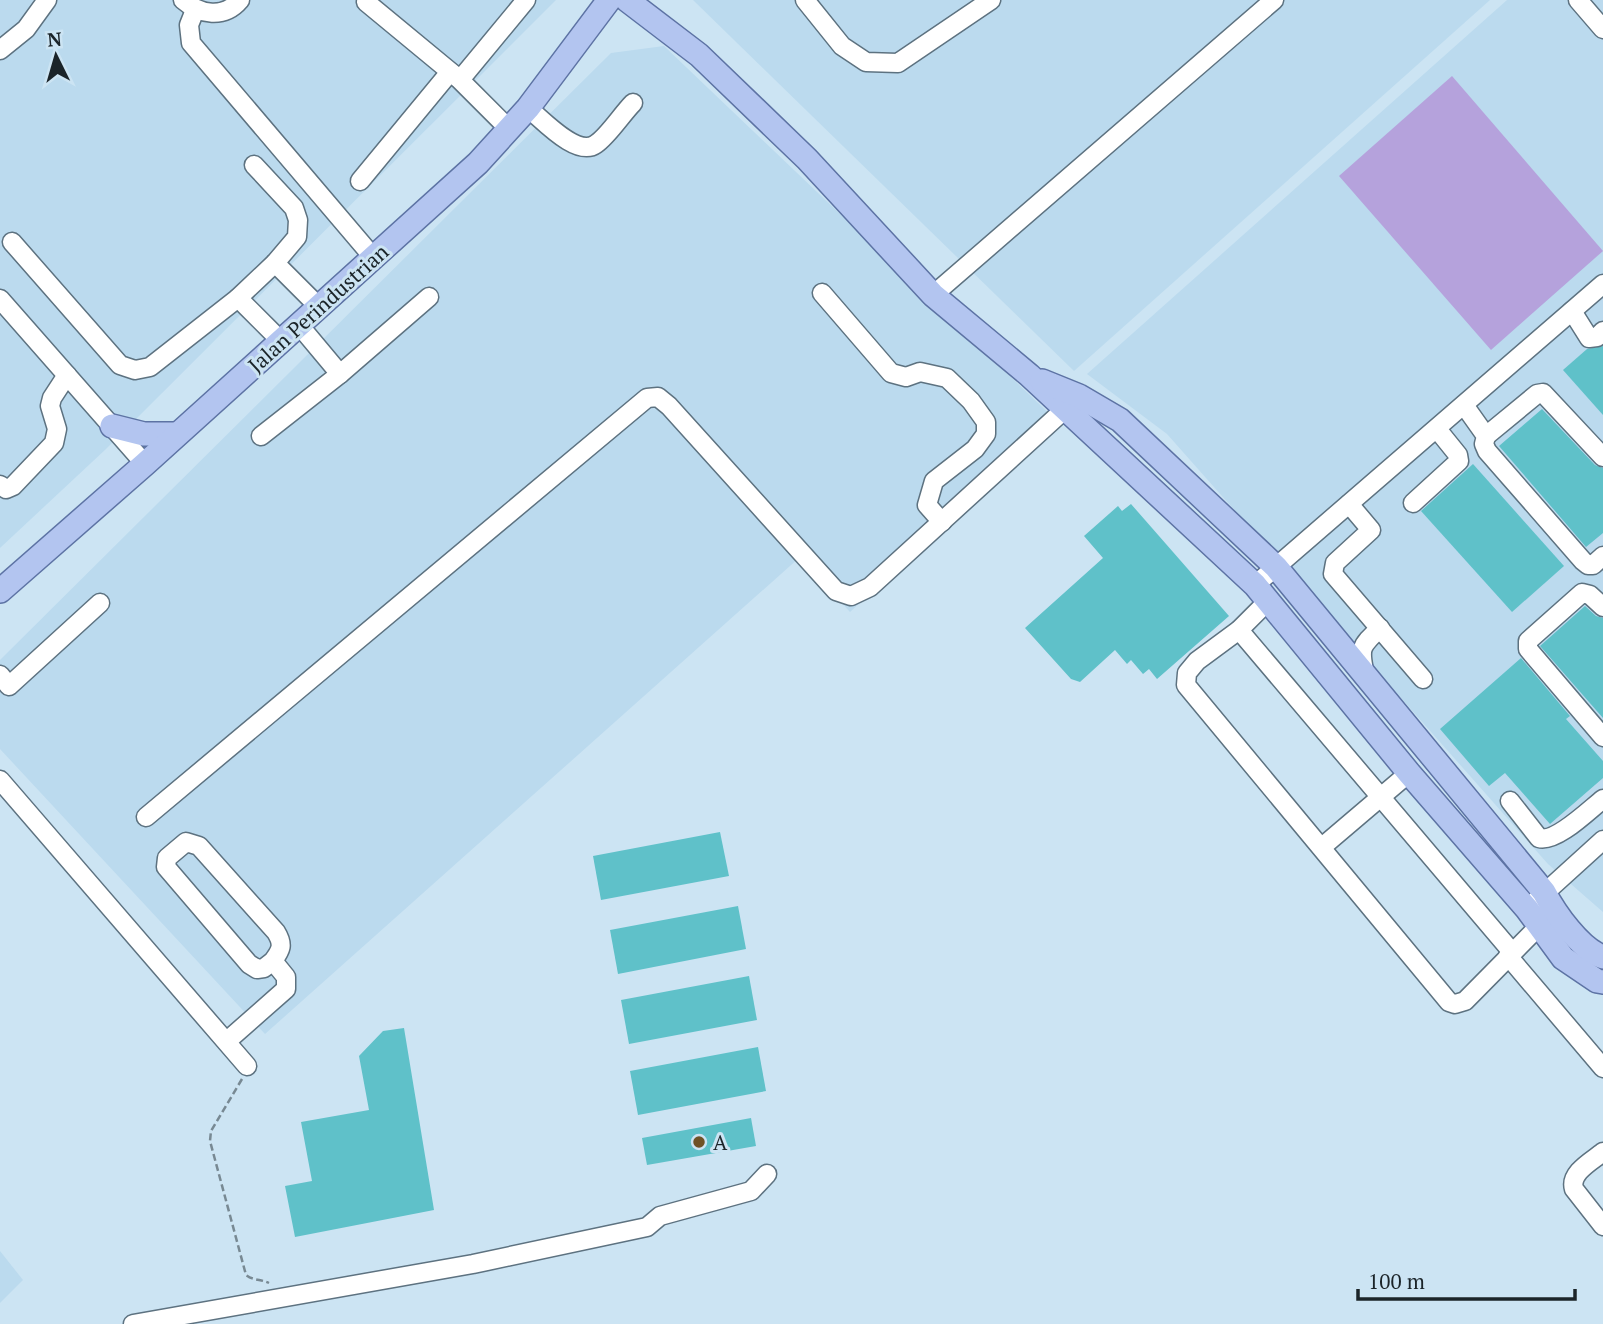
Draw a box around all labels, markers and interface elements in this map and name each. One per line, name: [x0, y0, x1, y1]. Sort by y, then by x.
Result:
north arrow: [21, 21, 91, 91]
text: N: [46, 25, 63, 52]
street label: Jalan Perindustrian: [242, 237, 395, 379]
place label: A: [713, 1128, 728, 1156]
marker: A: [691, 1134, 707, 1150]
scale bar: [1358, 1258, 1575, 1302]
text: 100 m: [1368, 1267, 1425, 1295]

